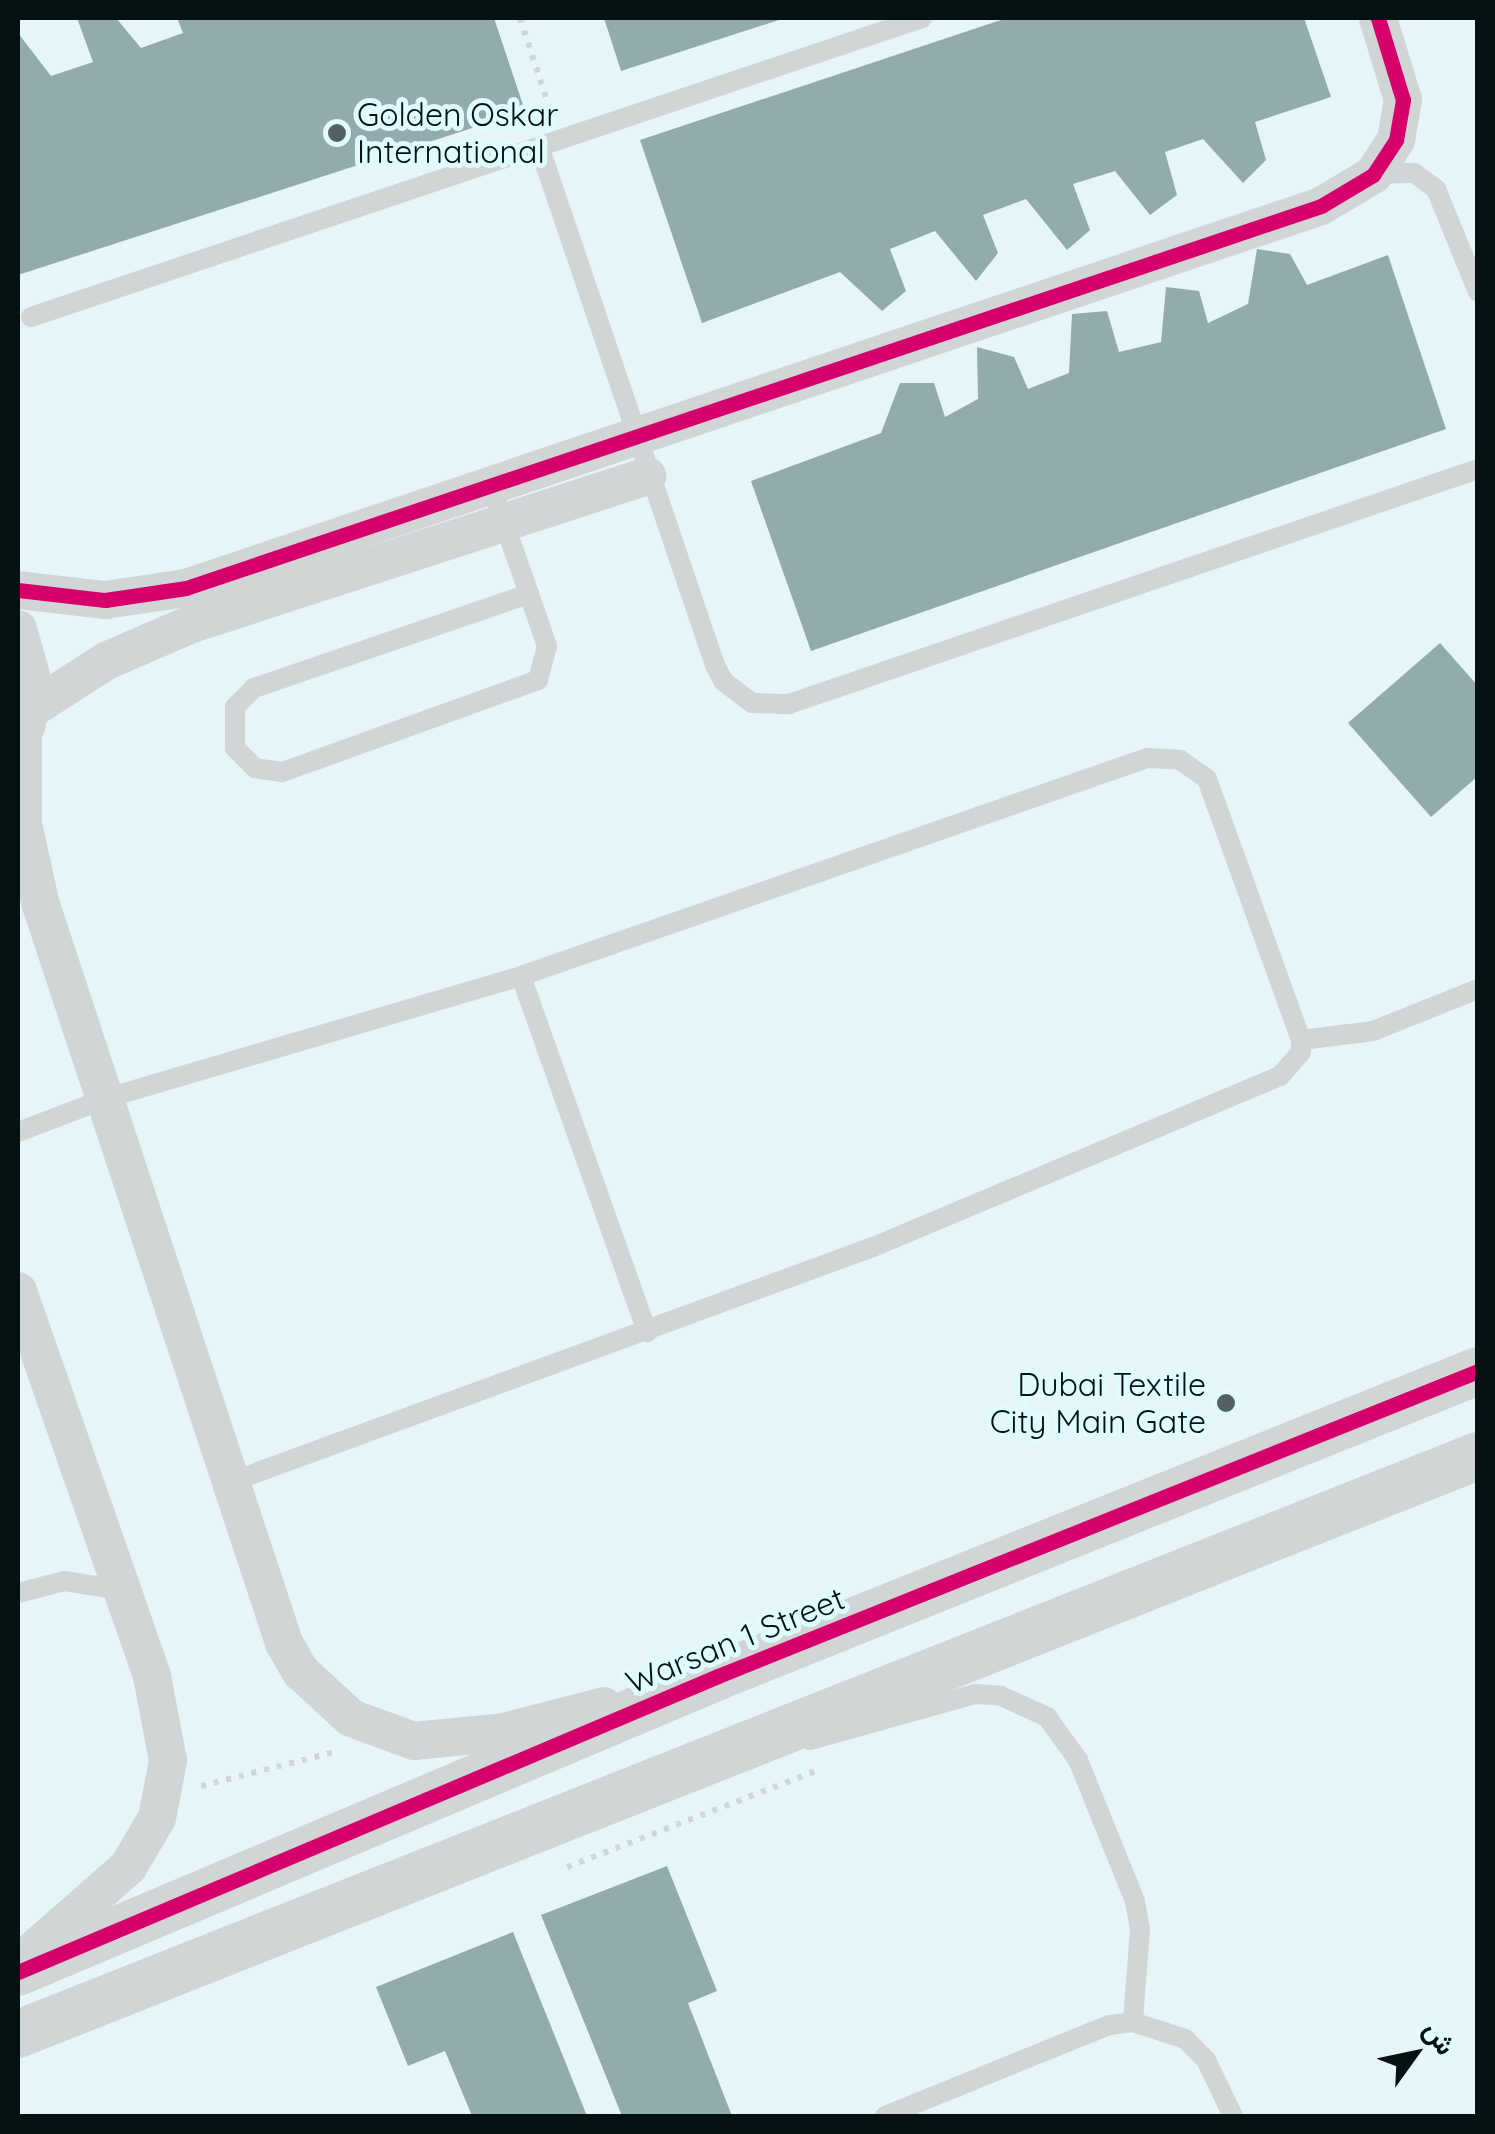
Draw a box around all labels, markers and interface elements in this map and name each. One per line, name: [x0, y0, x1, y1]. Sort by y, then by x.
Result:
place label: Golden Oskar International: [357, 96, 559, 171]
marker: Golden Oskar International: [326, 122, 348, 144]
place label: Dubai Textile City Main Gate: [990, 1366, 1206, 1441]
marker: Dubai Textile City Main Gate: [1215, 1392, 1237, 1414]
street label: Warsan 1 Street: [620, 1579, 850, 1701]
north arrow: [1365, 2004, 1465, 2104]
text: ش: [1417, 2014, 1464, 2061]

